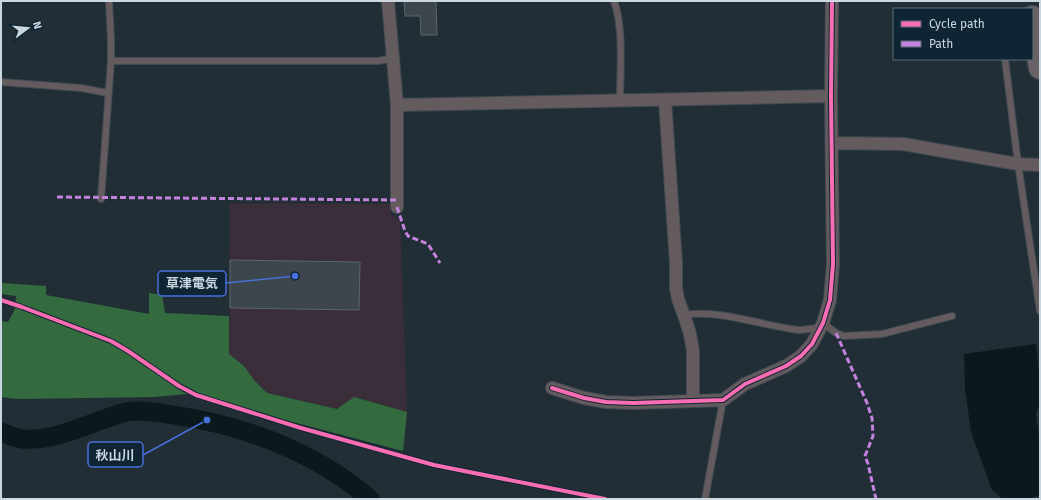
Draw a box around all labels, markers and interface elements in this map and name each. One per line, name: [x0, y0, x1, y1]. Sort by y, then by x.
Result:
north arrow: [8, 8, 48, 48]
legend: [893, 8, 1033, 60]
text: Cycle path: [929, 17, 985, 31]
text: N: [30, 20, 44, 31]
text: Path: [929, 37, 953, 51]
callout: 草津電気: [158, 271, 226, 296]
text: 草津電気: [166, 276, 218, 291]
callout: 秋山川: [88, 442, 143, 467]
text: 秋山川: [95, 448, 135, 463]

